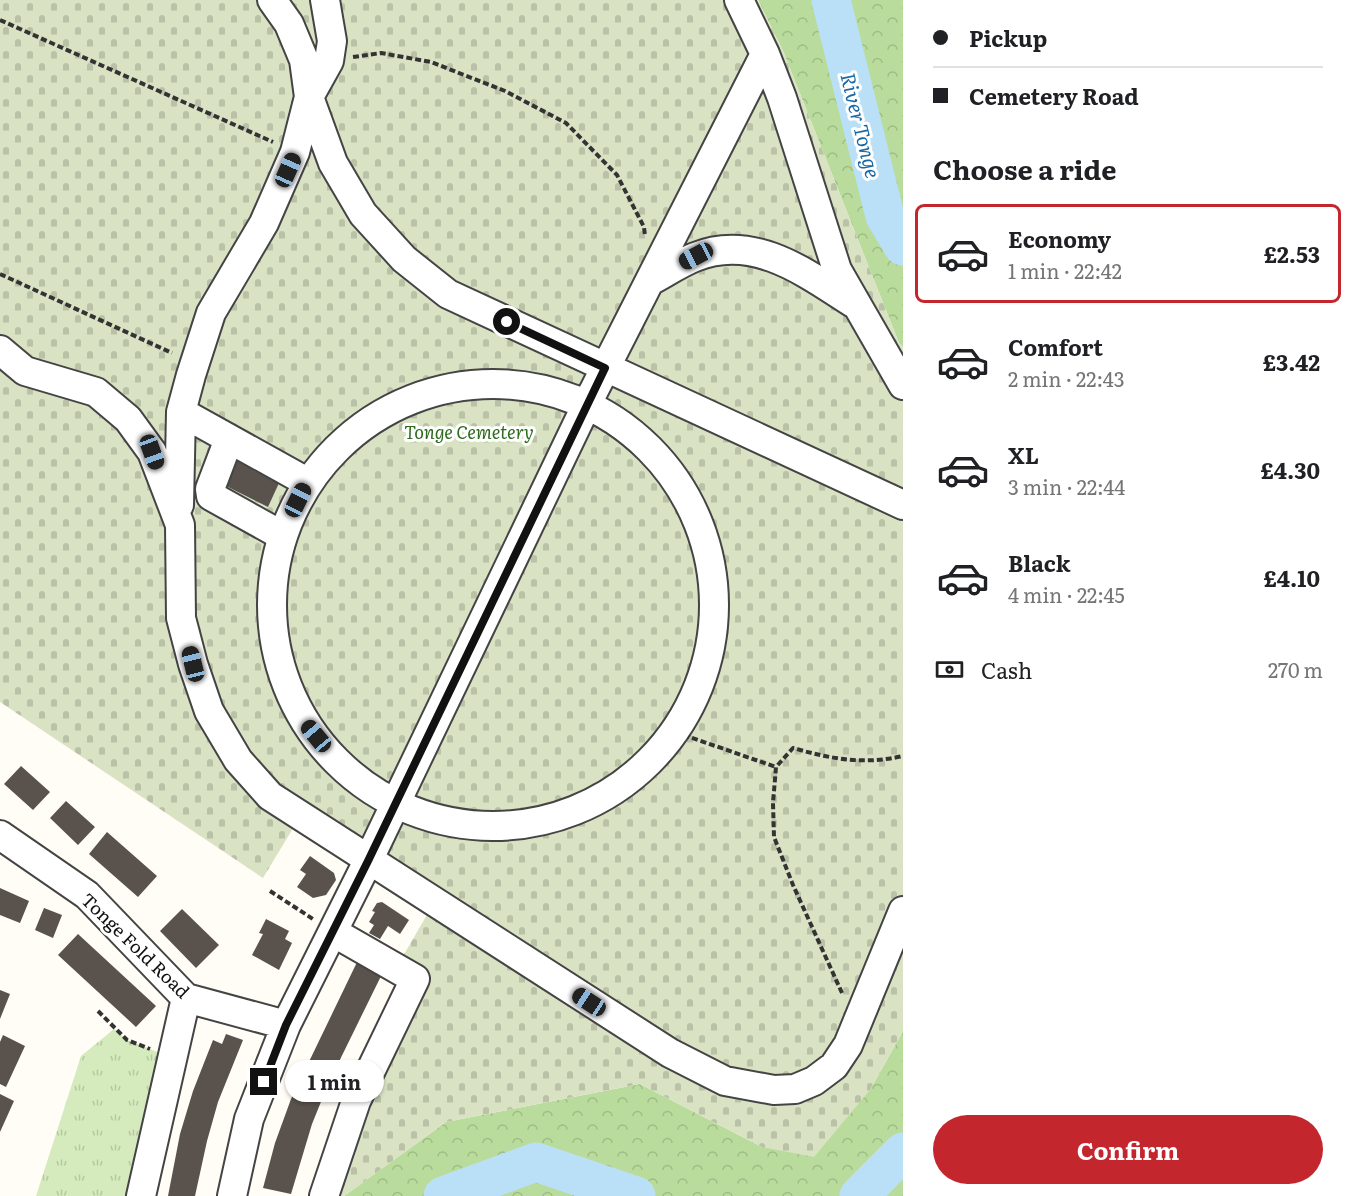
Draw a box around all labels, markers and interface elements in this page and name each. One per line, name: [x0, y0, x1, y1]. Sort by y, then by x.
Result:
text: Pickup: [969, 21, 1047, 54]
water label: River Tonge: [834, 69, 890, 181]
text: Cemetery Road: [969, 79, 1139, 112]
text: Choose a ride: [933, 148, 1116, 188]
car: [272, 150, 304, 190]
text: Economy: [1008, 222, 1111, 255]
icon: car: [936, 227, 990, 281]
text: £2.53: [1264, 237, 1320, 270]
car: [676, 240, 716, 272]
text: 1 min · 22:42: [1008, 255, 1122, 285]
route start: [493, 308, 520, 335]
text: Comfort: [1008, 330, 1103, 363]
icon: car: [936, 335, 990, 389]
text: £3.42: [1263, 345, 1320, 378]
text: 2 min · 22:43: [1008, 363, 1125, 393]
park label: Tonge Cemetery: [404, 418, 534, 445]
car: [137, 432, 167, 472]
text: XL: [1008, 438, 1039, 471]
icon: car: [936, 443, 990, 497]
text: £4.30: [1260, 453, 1320, 486]
text: 3 min · 22:44: [1008, 471, 1125, 501]
car: [282, 480, 314, 520]
text: Black: [1008, 546, 1070, 579]
icon: car: [936, 551, 990, 605]
text: £4.10: [1264, 561, 1320, 594]
text: 4 min · 22:45: [1008, 579, 1125, 609]
car: [180, 644, 206, 684]
icon: cash: [933, 653, 966, 686]
text: Cash: [981, 653, 1032, 686]
text: 270 m: [1268, 654, 1323, 684]
car: [298, 716, 334, 756]
street label: Tonge Fold Road: [76, 886, 196, 1004]
car: [569, 985, 609, 1019]
callout: 1 min: [285, 1061, 384, 1103]
text: 1 min: [308, 1066, 361, 1096]
route end: [250, 1068, 277, 1095]
button: Confirm: [933, 1115, 1323, 1184]

